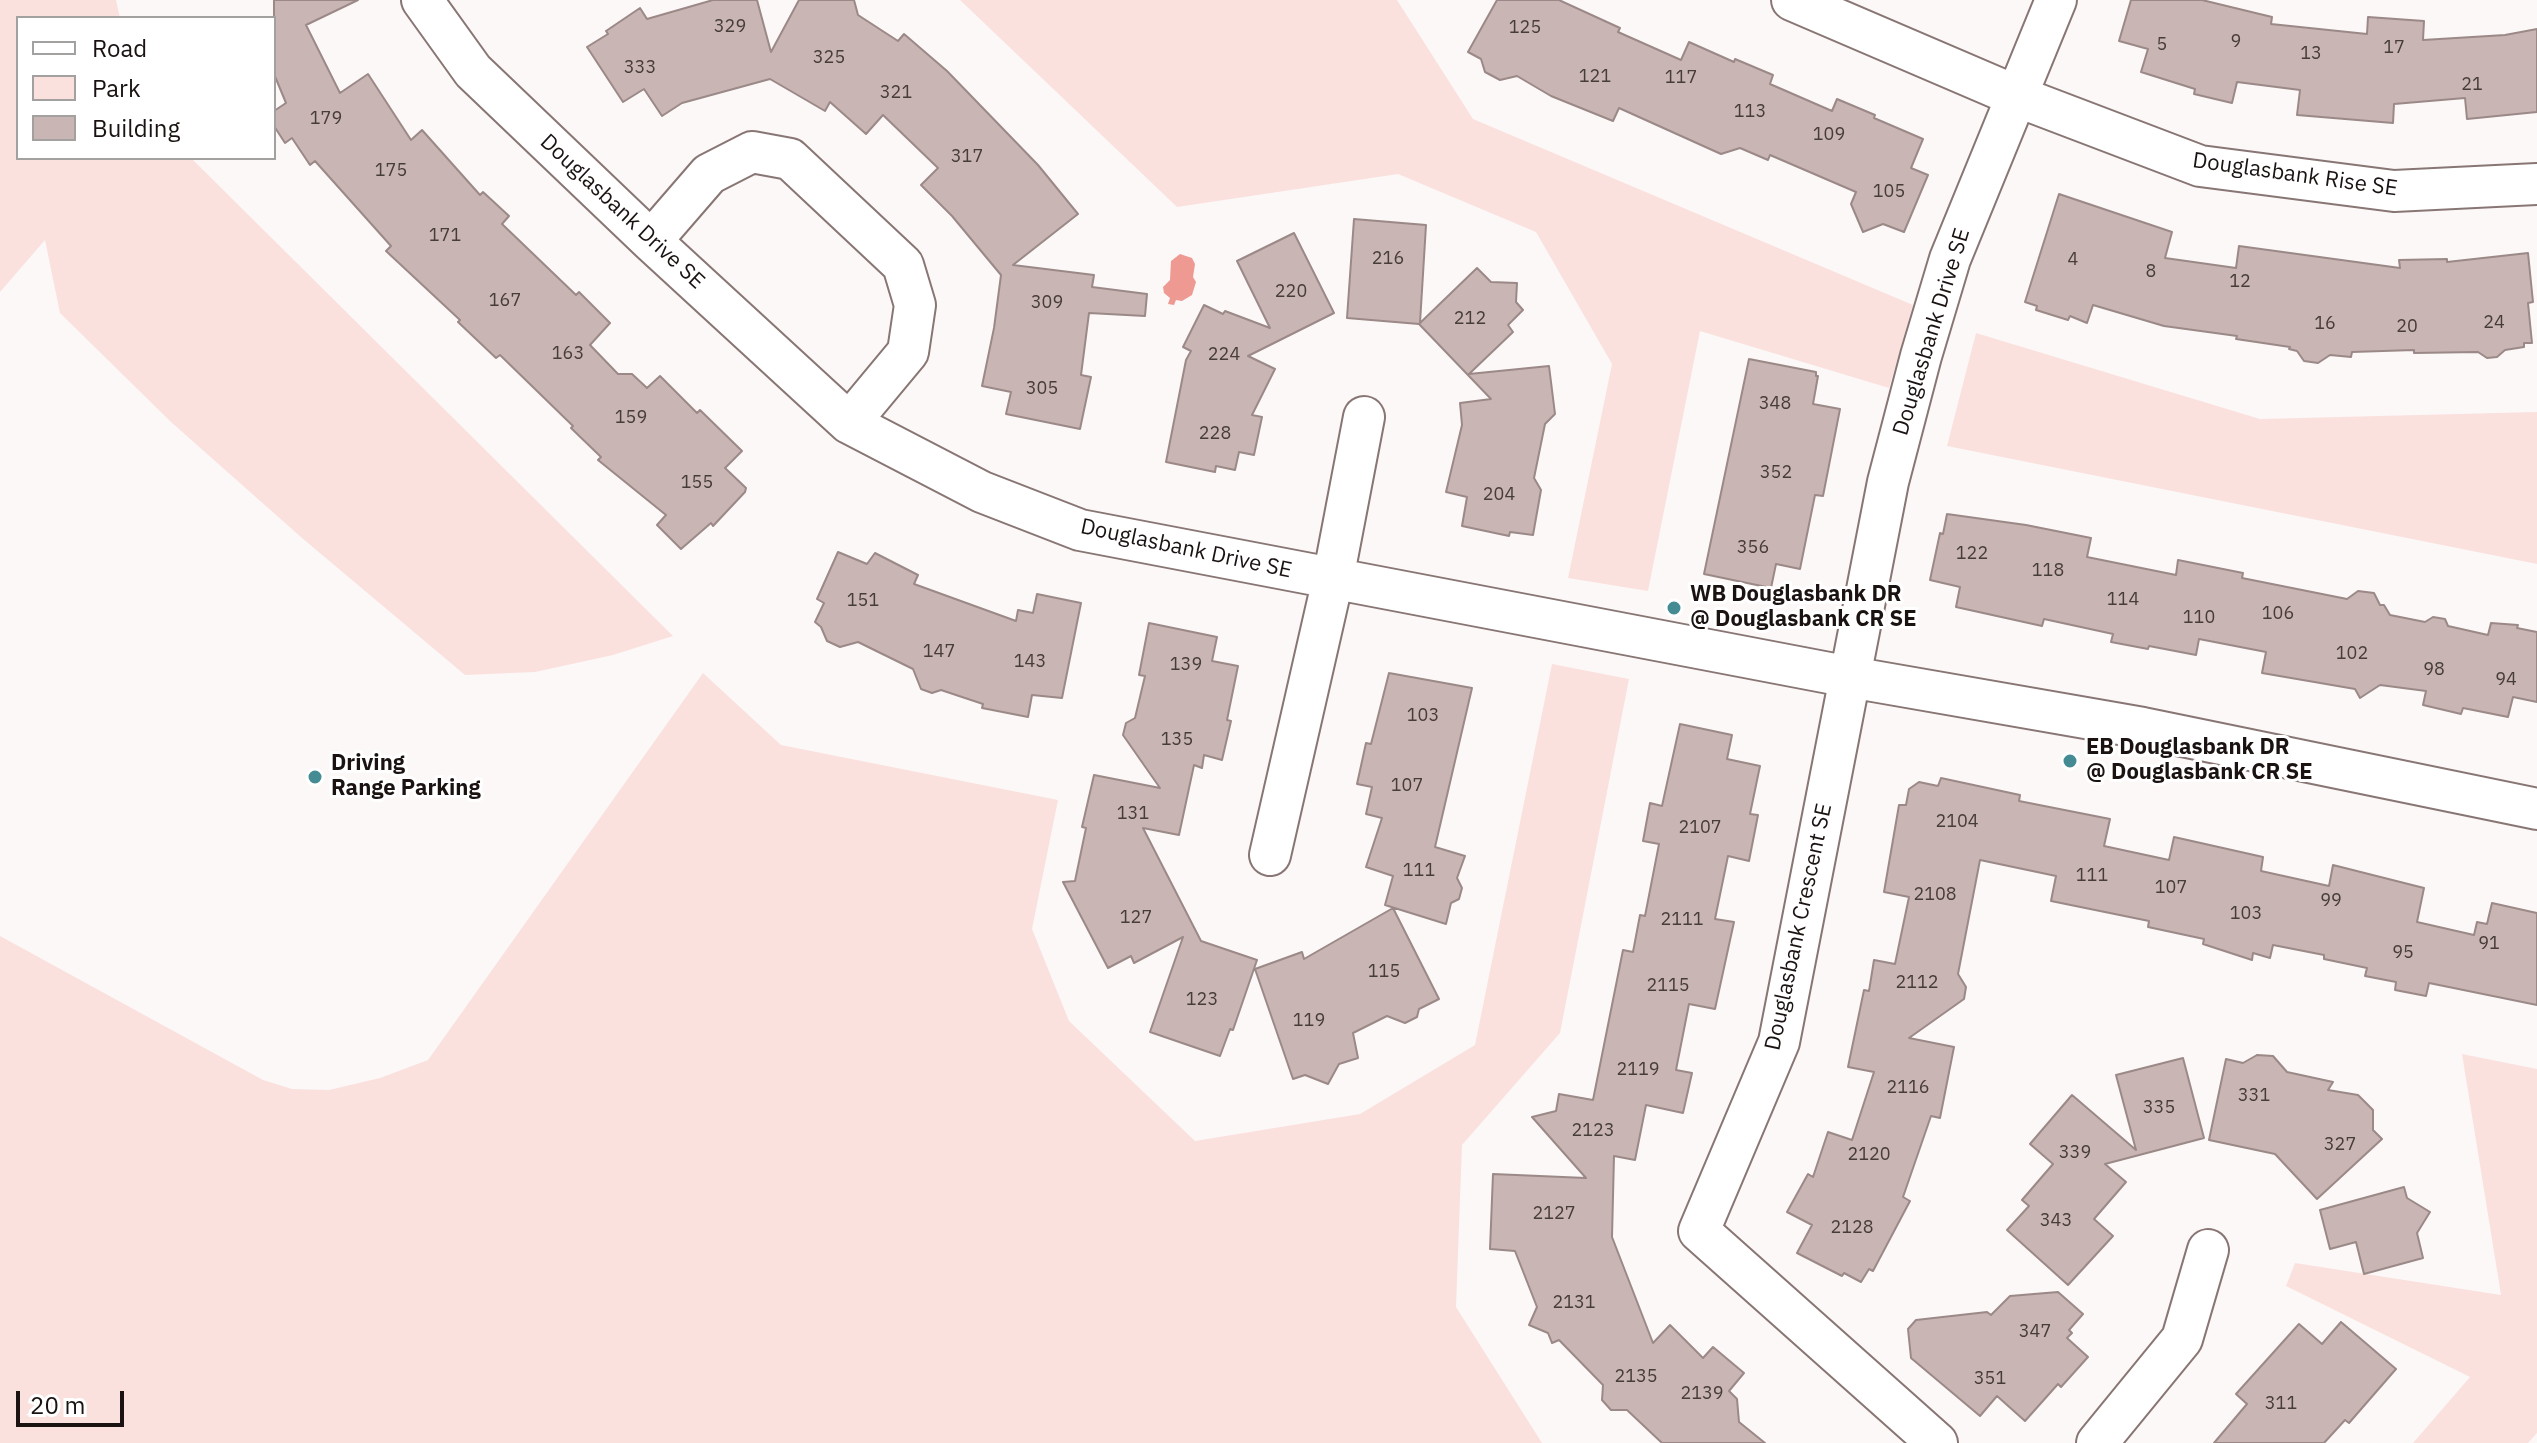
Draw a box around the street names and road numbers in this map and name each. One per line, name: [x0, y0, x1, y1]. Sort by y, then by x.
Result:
street label: Douglasbank Drive SE: [534, 129, 710, 295]
street label: Douglasbank Rise SE: [2191, 148, 2399, 202]
street label: Douglasbank Drive SE: [1888, 225, 1976, 439]
street label: Douglasbank Drive SE: [1078, 514, 1294, 584]
street label: Douglasbank Crescent SE: [1760, 801, 1838, 1053]

